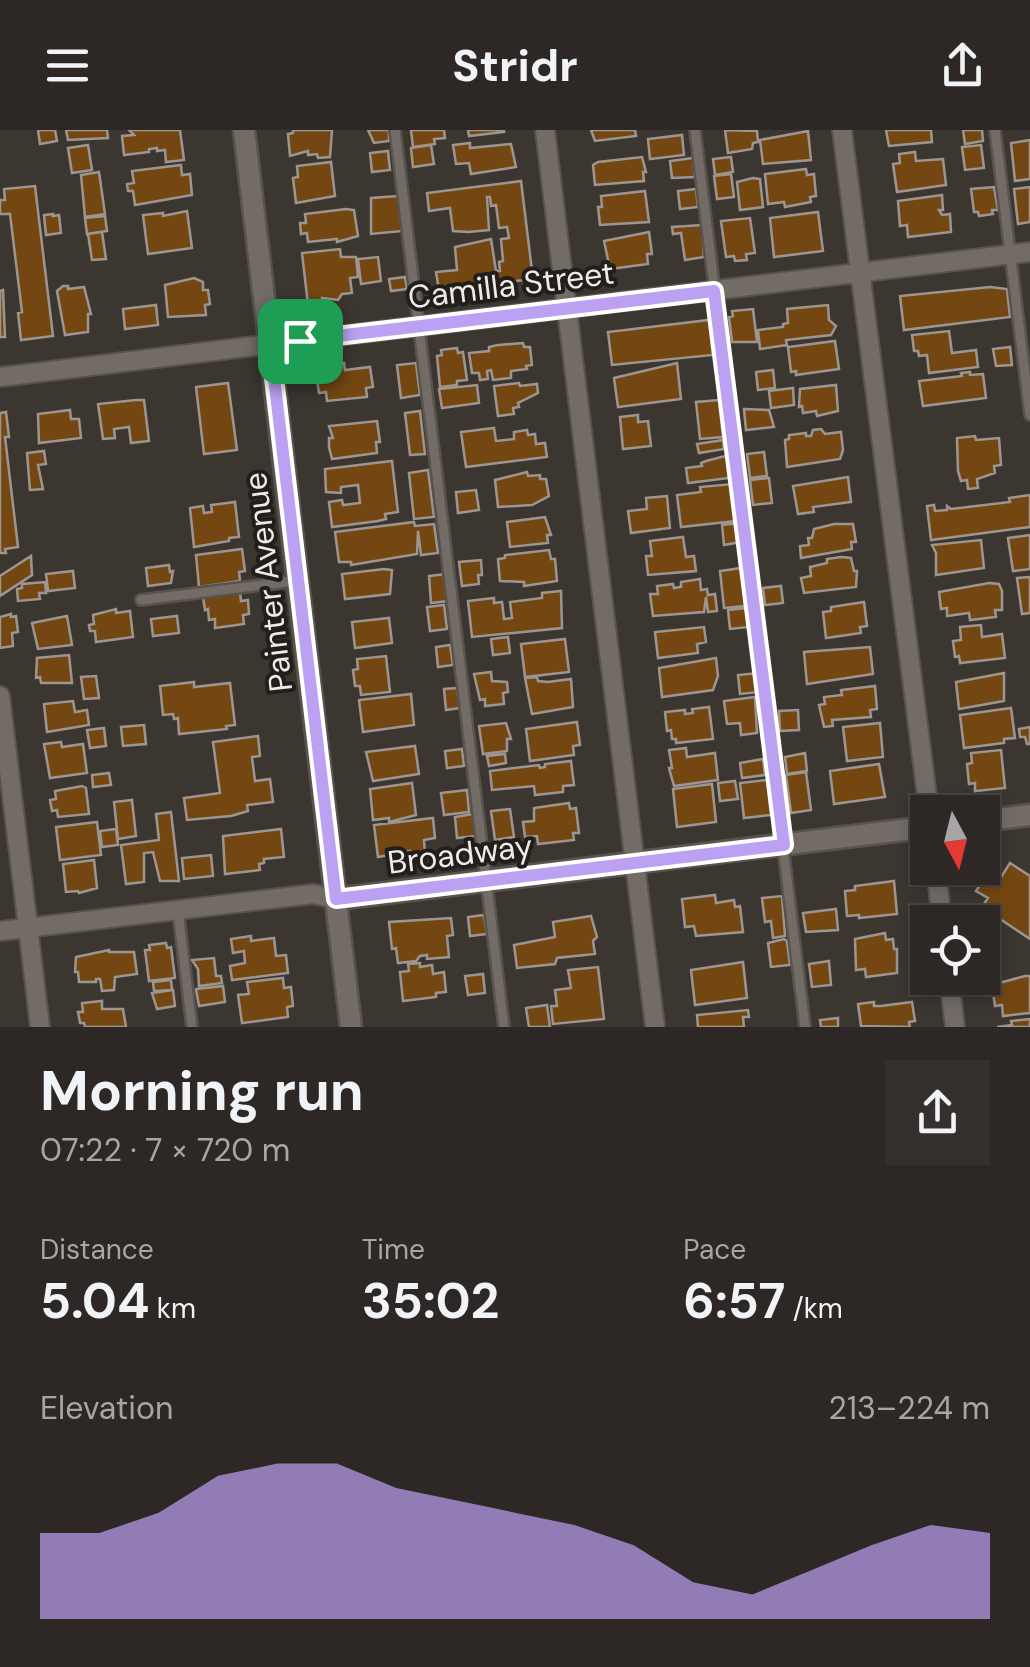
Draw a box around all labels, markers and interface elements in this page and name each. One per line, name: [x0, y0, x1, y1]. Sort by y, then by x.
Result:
text: Stridr: [452, 36, 578, 95]
icon: menu: [40, 38, 95, 93]
icon: share: [935, 38, 990, 93]
street label: Camilla Street: [405, 252, 617, 318]
pin: [258, 299, 343, 384]
icon: arrive: [273, 314, 328, 369]
street label: Painter Avenue: [234, 470, 302, 694]
north arrow: [910, 795, 1000, 885]
map controls: [910, 795, 1000, 995]
street label: Broadway: [385, 824, 535, 884]
button: locate: [910, 905, 1000, 995]
text: Morning run: [40, 1055, 364, 1127]
button: share: [885, 1060, 990, 1165]
text: 07:22 · 7 × 720 m: [40, 1129, 290, 1171]
text: Distance: [40, 1231, 154, 1268]
text: Time: [362, 1231, 425, 1268]
text: Pace: [683, 1231, 746, 1268]
text: 5.04: [40, 1268, 149, 1334]
text: 35:02: [362, 1268, 499, 1334]
text: 6:57: [683, 1268, 785, 1334]
text: km: [149, 1290, 196, 1327]
text: /km: [785, 1290, 843, 1327]
text: Elevation: [40, 1387, 173, 1429]
text: 213–224 m: [828, 1387, 990, 1429]

